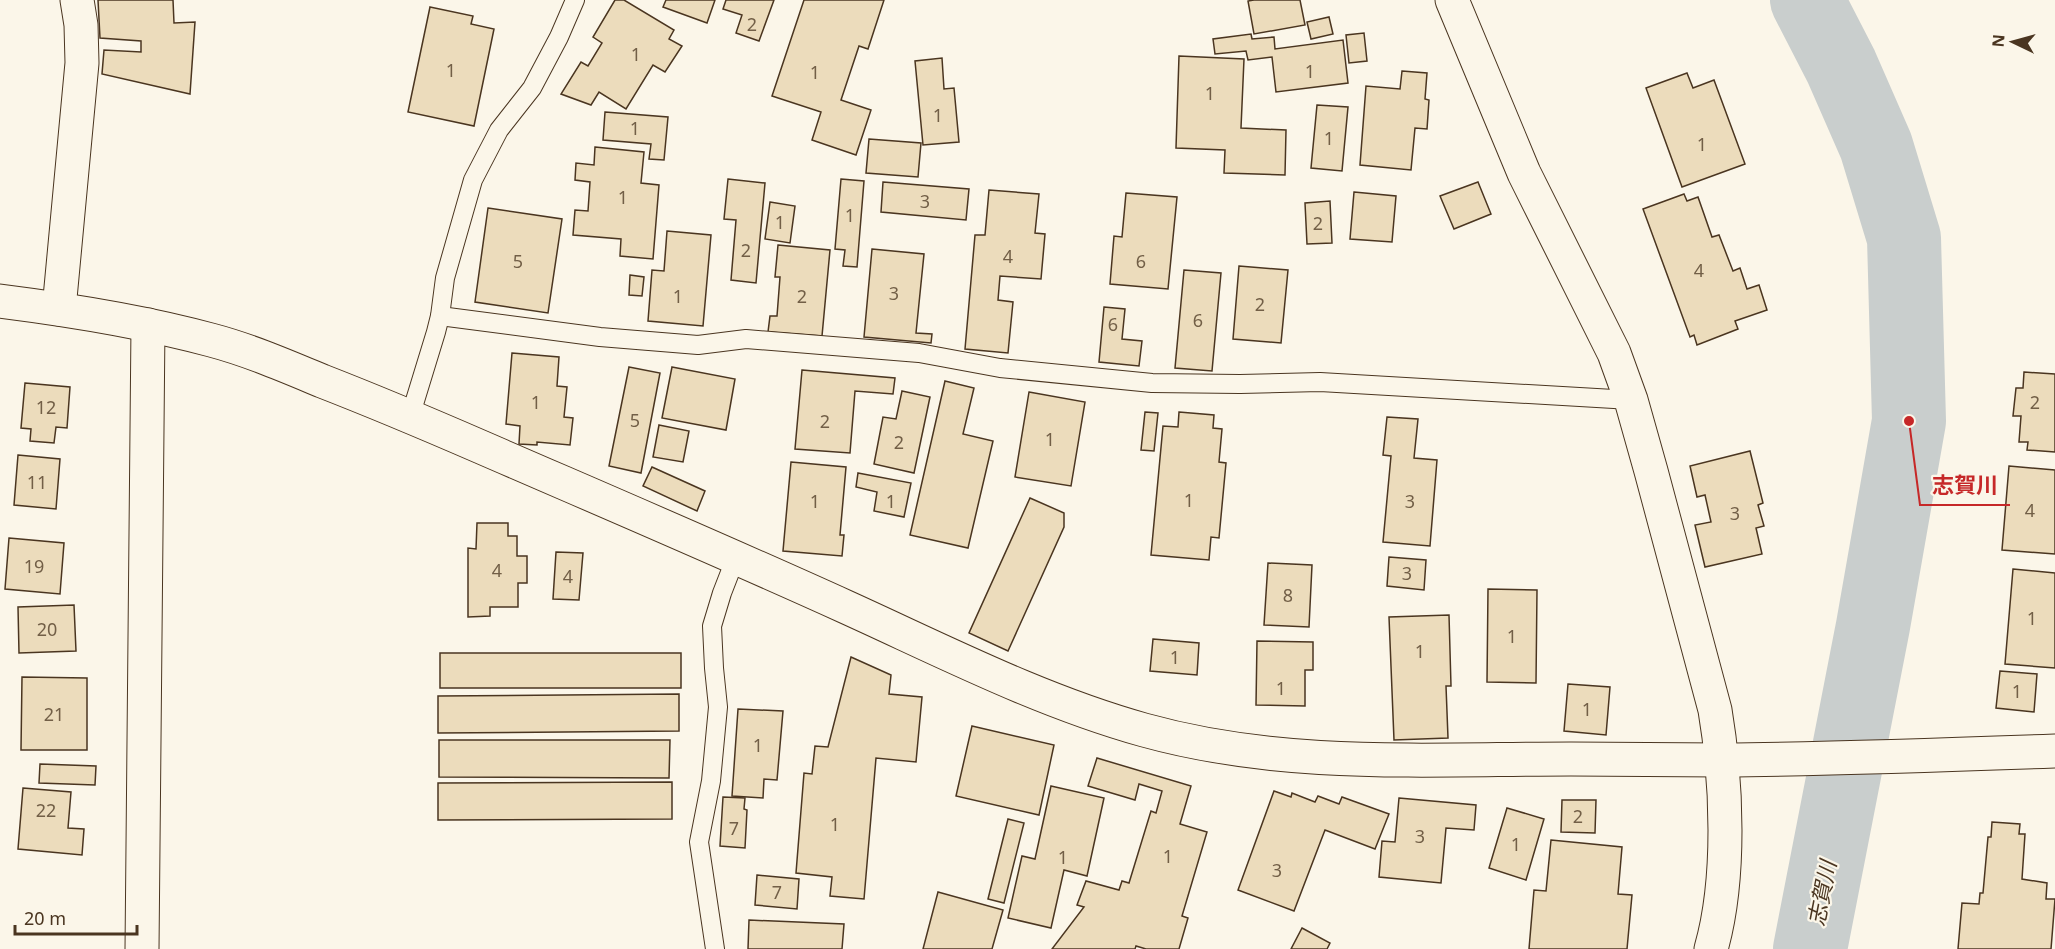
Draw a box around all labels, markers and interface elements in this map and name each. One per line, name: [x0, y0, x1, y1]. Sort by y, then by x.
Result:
house number: 2: [747, 12, 757, 36]
north arrow: [1983, 12, 2043, 72]
text: N: [1987, 33, 2010, 48]
house number: 1: [631, 42, 641, 66]
house number: 1: [446, 58, 456, 82]
house number: 1: [1305, 59, 1315, 83]
house number: 1: [810, 60, 820, 84]
house number: 1: [1205, 81, 1215, 105]
house number: 1: [933, 103, 943, 127]
house number: 1: [630, 116, 640, 140]
house number: 1: [1324, 126, 1334, 150]
house number: 1: [1697, 132, 1707, 156]
house number: 1: [618, 185, 628, 209]
house number: 3: [920, 189, 930, 213]
house number: 1: [845, 203, 855, 227]
house number: 1: [775, 210, 785, 234]
house number: 2: [1313, 211, 1323, 235]
house number: 2: [741, 238, 751, 262]
house number: 4: [1003, 244, 1013, 268]
house number: 5: [513, 249, 523, 273]
house number: 6: [1136, 249, 1146, 273]
house number: 4: [1694, 258, 1704, 282]
house number: 3: [889, 281, 899, 305]
house number: 1: [673, 284, 683, 308]
house number: 2: [797, 284, 807, 308]
house number: 2: [1255, 292, 1265, 316]
house number: 6: [1193, 308, 1203, 332]
house number: 6: [1108, 312, 1118, 336]
house number: 1: [531, 390, 541, 414]
house number: 2: [2030, 390, 2040, 414]
house number: 12: [36, 395, 56, 419]
house number: 5: [630, 408, 640, 432]
house number: 2: [820, 409, 830, 433]
house number: 1: [1045, 427, 1055, 451]
house number: 2: [894, 430, 904, 454]
callout: 志賀川: [1920, 465, 2010, 505]
text: 志賀川: [1932, 469, 1998, 499]
house number: 11: [27, 470, 47, 494]
house number: 1: [1184, 488, 1194, 512]
house number: 1: [810, 489, 820, 513]
house number: 1: [886, 489, 896, 513]
house number: 3: [1405, 489, 1415, 513]
house number: 4: [2025, 498, 2035, 522]
house number: 3: [1730, 501, 1740, 525]
house number: 19: [24, 554, 44, 578]
house number: 4: [492, 558, 502, 582]
house number: 3: [1402, 561, 1412, 585]
house number: 4: [563, 564, 573, 588]
house number: 8: [1283, 583, 1293, 607]
house number: 1: [2027, 606, 2037, 630]
house number: 20: [37, 617, 57, 641]
house number: 1: [1507, 624, 1517, 648]
house number: 1: [1415, 639, 1425, 663]
house number: 1: [1170, 645, 1180, 669]
house number: 1: [1276, 676, 1286, 700]
house number: 1: [2012, 679, 2022, 703]
house number: 1: [1582, 697, 1592, 721]
house number: 21: [44, 702, 64, 726]
house number: 1: [753, 733, 763, 757]
house number: 22: [36, 798, 56, 822]
house number: 2: [1573, 804, 1583, 828]
house number: 1: [830, 812, 840, 836]
house number: 7: [729, 816, 739, 840]
house number: 3: [1415, 824, 1425, 848]
house number: 1: [1511, 832, 1521, 856]
house number: 1: [1163, 844, 1173, 868]
house number: 1: [1058, 845, 1068, 869]
water label: 志賀川: [1800, 856, 1842, 928]
house number: 3: [1272, 858, 1282, 882]
house number: 7: [772, 880, 782, 904]
scale bar: [15, 898, 136, 936]
text: 20 m: [24, 906, 66, 930]

